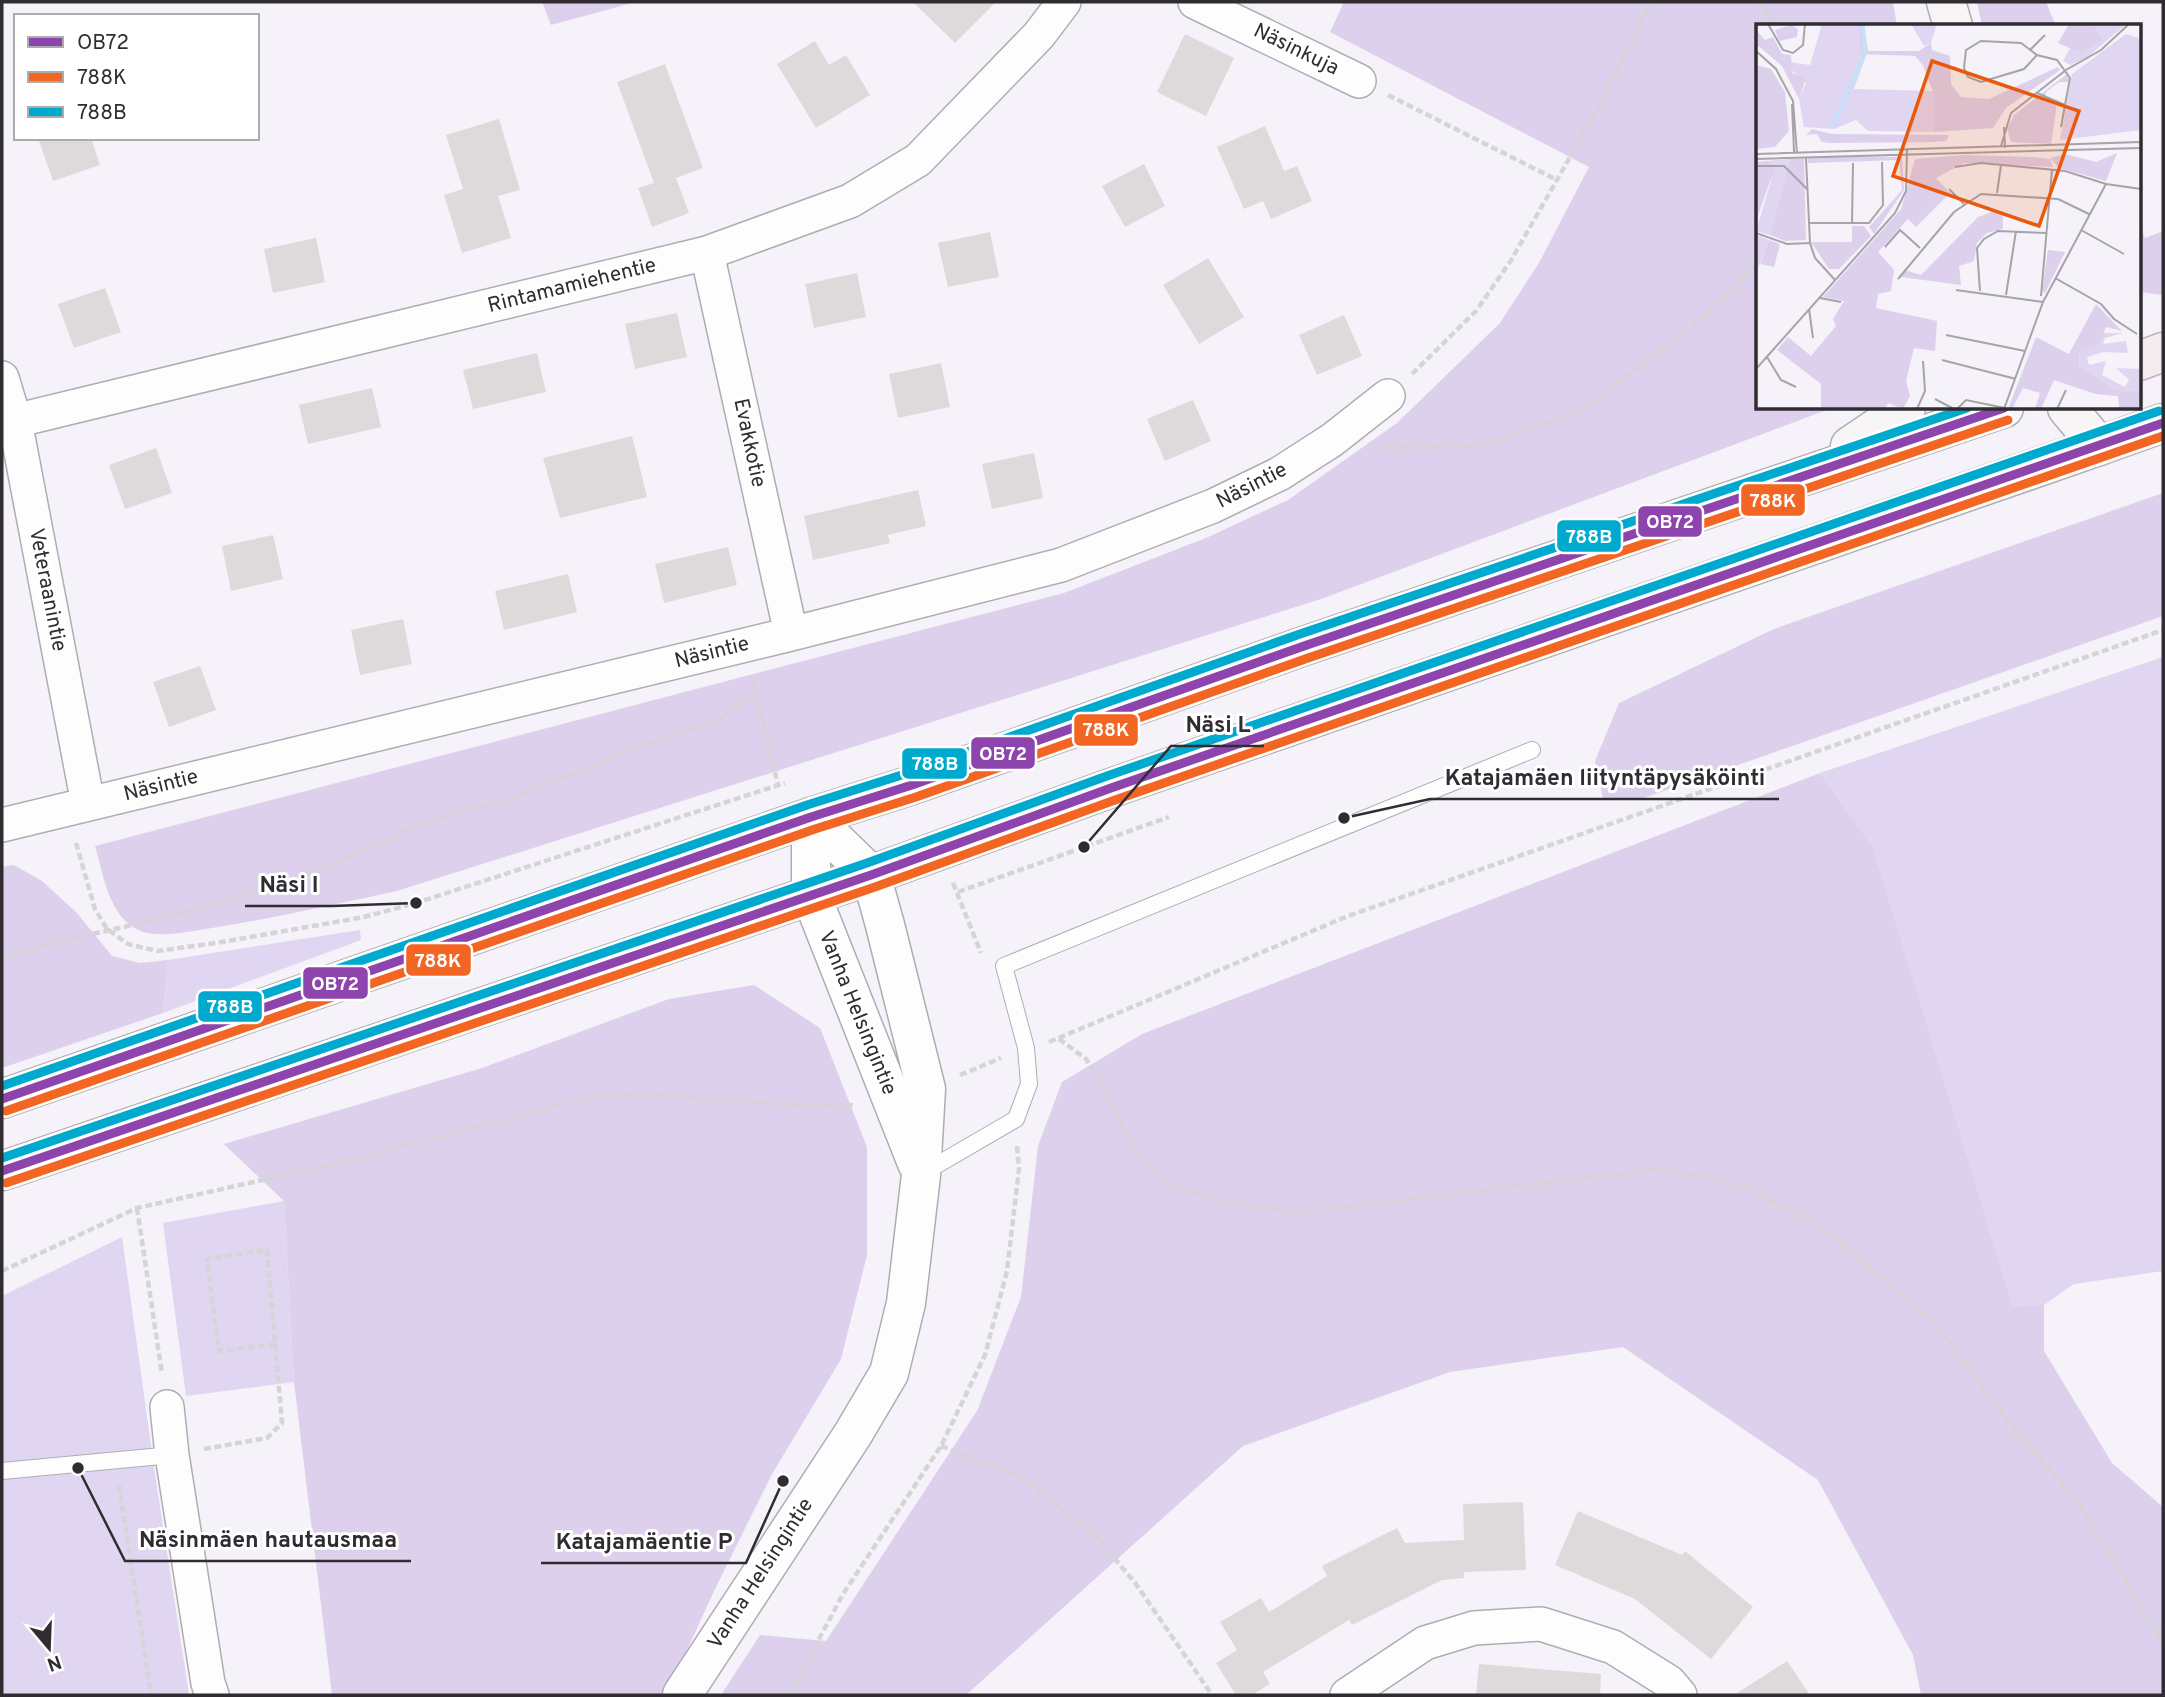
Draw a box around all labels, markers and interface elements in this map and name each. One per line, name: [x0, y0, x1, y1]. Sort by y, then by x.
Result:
legend: [14, 14, 259, 140]
street label: Näsinkuja: [1249, 18, 1343, 82]
inset map: [1756, 24, 2140, 410]
text: OB72: [77, 30, 129, 57]
text: 788K: [77, 65, 127, 92]
text: 788B: [77, 100, 127, 127]
street label: Rintamamiehentie: [485, 252, 659, 320]
street label: Evakkotie: [726, 396, 772, 490]
street label: Näsintie: [1212, 457, 1292, 515]
line badge: 788K: [1740, 483, 1806, 517]
text: 788K: [1750, 490, 1796, 514]
line badge: OB72: [1637, 505, 1703, 538]
text: OB72: [1646, 511, 1694, 535]
line badge: 788B: [1556, 519, 1622, 553]
street label: Veteraanintie: [22, 526, 72, 654]
text: 788B: [1566, 526, 1612, 550]
street label: Näsintie: [672, 631, 752, 675]
callout: Näsi L: [1171, 702, 1264, 746]
text: Näsi L: [1185, 712, 1251, 741]
line badge: 788K: [1073, 713, 1139, 747]
text: 788K: [1083, 719, 1129, 743]
line badge: OB72: [970, 736, 1036, 770]
text: OB72: [979, 743, 1027, 767]
line badge: 788B: [901, 747, 968, 780]
text: 788B: [912, 753, 958, 777]
callout: Katajamäen liityntäpysäköinti: [1430, 755, 1779, 799]
street label: Näsintie: [121, 764, 201, 808]
text: Katajamäen liityntäpysäköinti: [1445, 765, 1765, 794]
callout: Näsi I: [245, 862, 332, 906]
text: Näsi I: [259, 872, 319, 901]
street label: Vanha Helsingintie: [812, 927, 902, 1099]
line badge: 788K: [405, 943, 472, 977]
text: 788K: [415, 950, 461, 974]
line badge: OB72: [302, 966, 369, 1000]
text: OB72: [311, 973, 359, 997]
line badge: 788B: [197, 990, 263, 1023]
text: 788B: [207, 996, 253, 1020]
street label: Vanha Helsingintie: [702, 1493, 820, 1655]
callout: Näsinmäen hautausmaa: [125, 1517, 411, 1561]
callout: Katajamäentie P: [541, 1519, 746, 1563]
text: Näsinmäen hautausmaa: [139, 1527, 397, 1556]
text: Katajamäentie P: [556, 1529, 733, 1558]
north arrow: [14, 1613, 84, 1683]
text: N: [44, 1649, 64, 1676]

